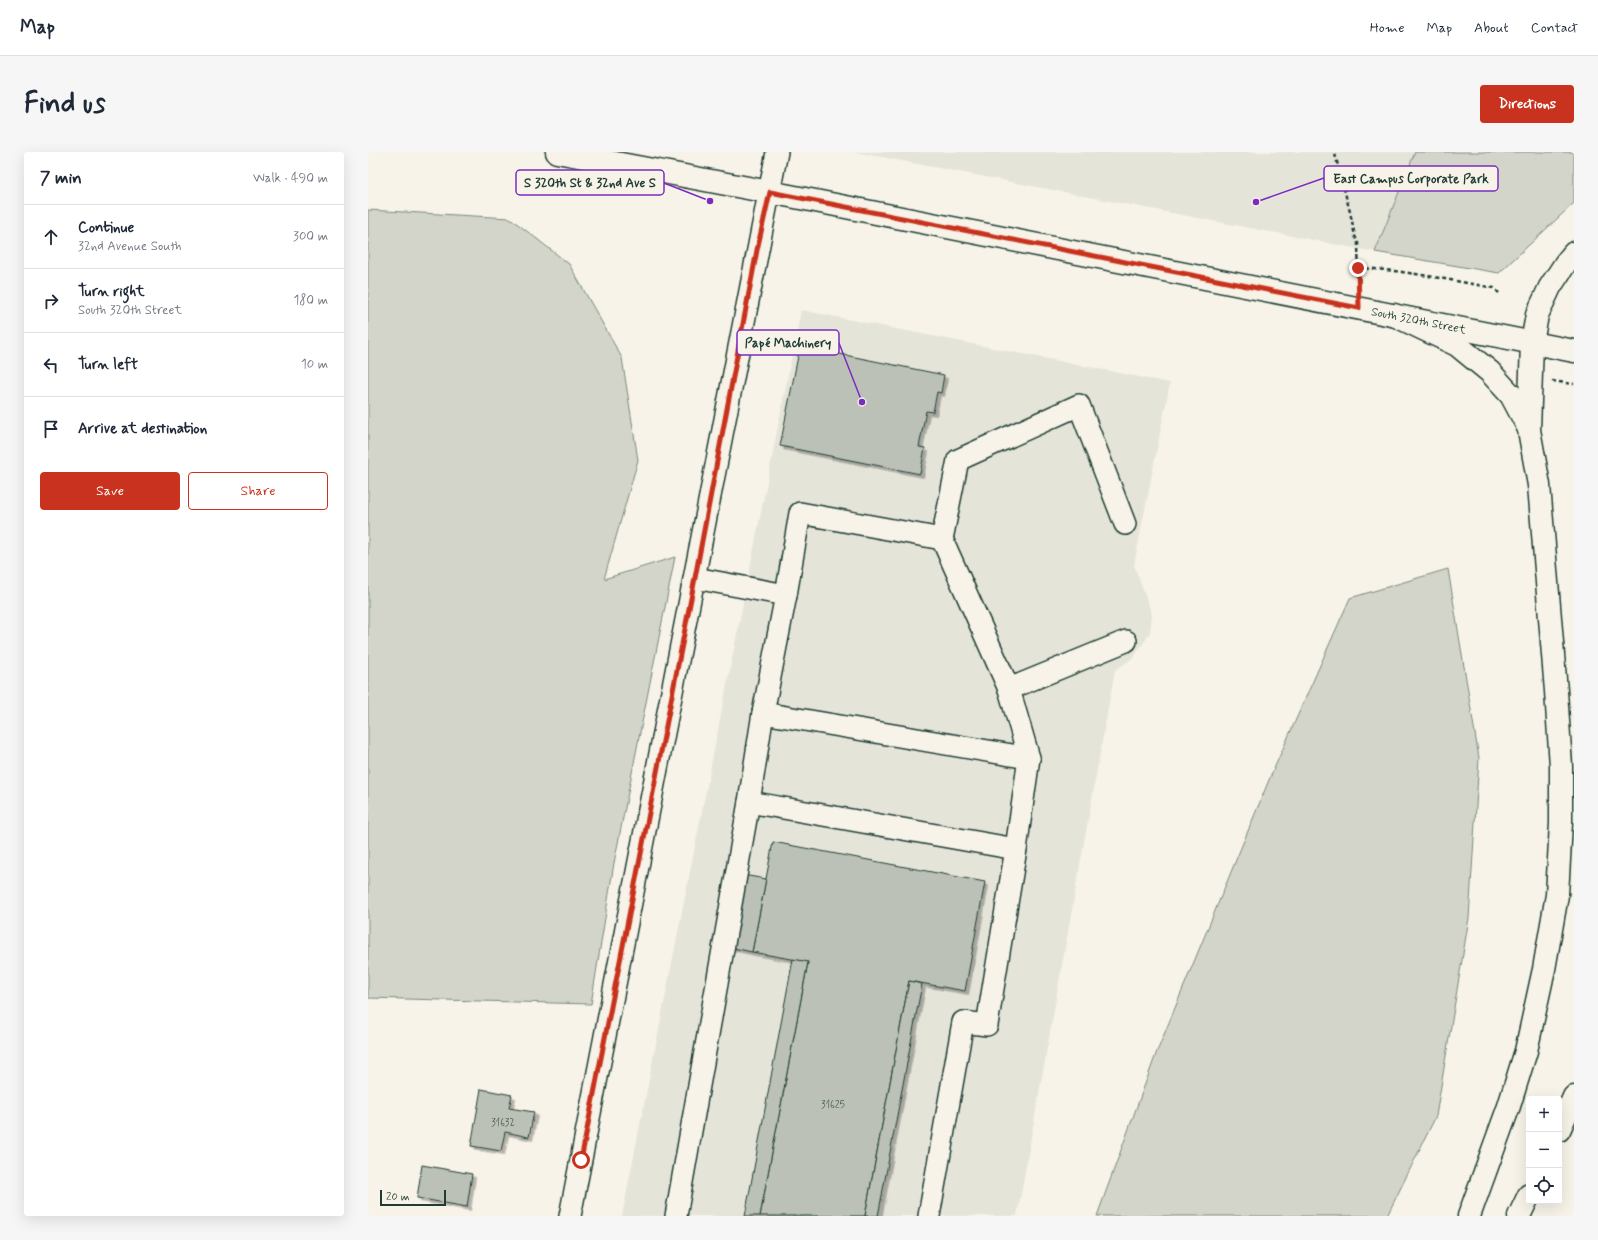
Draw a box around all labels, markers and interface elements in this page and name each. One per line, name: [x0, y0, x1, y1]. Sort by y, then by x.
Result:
text: Map: [20, 15, 55, 40]
text: Home: [1370, 19, 1404, 37]
text: Map: [1426, 19, 1452, 37]
text: About: [1474, 19, 1509, 37]
text: Contact: [1531, 19, 1578, 37]
button: Directions: [1480, 85, 1574, 123]
text: Find us: [24, 86, 105, 123]
callout: East Campus Corporate Park: [1324, 166, 1498, 191]
text: 7 min: [40, 167, 82, 189]
text: Walk · 490 m: [253, 170, 328, 187]
callout: S 320th St & 32nd Ave S: [516, 170, 664, 195]
text: East Campus Corporate Park: [1333, 171, 1489, 188]
text: S 320th St & 32nd Ave S: [524, 175, 656, 192]
text: Continue: [78, 218, 134, 238]
icon: ahead: [40, 226, 62, 248]
text: 300 m: [293, 228, 328, 245]
text: 32nd Avenue South: [78, 238, 181, 255]
route end: [1349, 259, 1367, 277]
text: Turn right: [78, 282, 145, 302]
icon: right: [40, 290, 62, 312]
text: 180 m: [293, 292, 328, 309]
text: South 320th Street: [78, 302, 182, 319]
street label: South 320th Street: [1370, 304, 1467, 338]
callout: Papé Machinery: [737, 330, 839, 355]
text: Papé Machinery: [745, 335, 831, 352]
icon: left: [40, 354, 62, 376]
text: Turn left: [78, 355, 138, 375]
text: 10 m: [301, 356, 328, 373]
icon: arrive: [40, 418, 62, 440]
text: Arrive at destination: [78, 419, 207, 439]
button: Save: [40, 472, 180, 510]
button: Share: [188, 472, 328, 510]
map controls: [1526, 1096, 1562, 1204]
button: +: [1526, 1096, 1562, 1132]
house number: 31625: [821, 1099, 845, 1112]
house number: 31632: [491, 1117, 515, 1130]
button: −: [1526, 1132, 1562, 1168]
route start: [572, 1151, 590, 1169]
button: locate: [1526, 1168, 1562, 1204]
scale bar: [380, 1188, 446, 1207]
text: 20 m: [386, 1190, 409, 1204]

